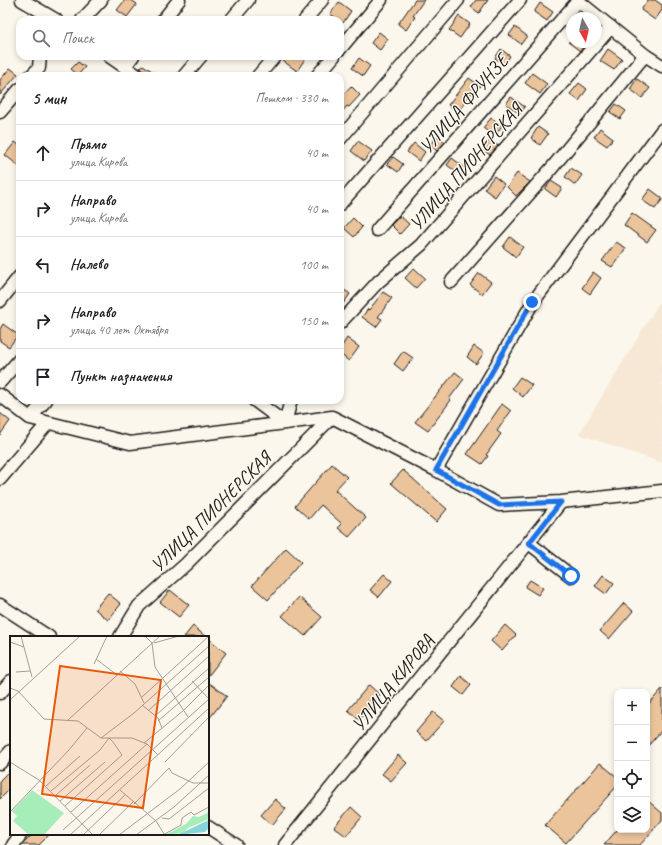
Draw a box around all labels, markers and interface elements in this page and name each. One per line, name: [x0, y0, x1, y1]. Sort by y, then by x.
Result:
north arrow: [566, 12, 602, 48]
search box: [16, 16, 344, 60]
icon: search: [30, 27, 52, 49]
text: Поиск: [62, 29, 94, 48]
street label: УЛИЦА ФРУНЗЕ: [414, 47, 515, 159]
text: 5 мин: [32, 88, 66, 109]
text: Пешком · 330 m: [255, 90, 328, 106]
street label: УЛИЦА ПИОНЕРСКАЯ: [404, 96, 530, 235]
text: Прямо: [70, 135, 106, 154]
icon: ahead: [32, 142, 54, 164]
text: 40 m: [306, 145, 328, 161]
text: улица Кирова: [70, 154, 127, 170]
text: Направо: [70, 191, 116, 210]
icon: right: [32, 198, 54, 220]
text: 40 m: [306, 201, 328, 217]
text: улица Кирова: [70, 210, 127, 226]
icon: left: [32, 254, 54, 276]
text: Налево: [70, 255, 108, 274]
text: 100 m: [300, 257, 328, 273]
route end: [523, 293, 541, 311]
text: Направо: [70, 303, 116, 322]
icon: right: [32, 310, 54, 332]
text: 150 m: [300, 313, 328, 329]
text: улица 40 лет Октября: [70, 322, 168, 338]
icon: arrive: [32, 366, 54, 388]
text: Пункт назначения: [70, 367, 172, 386]
street label: УЛИЦА ПИОНЕРСКАЯ: [146, 444, 279, 577]
route start: [562, 567, 580, 585]
street label: УЛИЦА КИРОВА: [347, 629, 440, 736]
inset map: [10, 636, 209, 835]
map controls: [614, 689, 650, 833]
button: +: [614, 689, 650, 725]
button: −: [614, 725, 650, 761]
button: locate: [614, 761, 650, 797]
button: layers: [614, 797, 650, 833]

